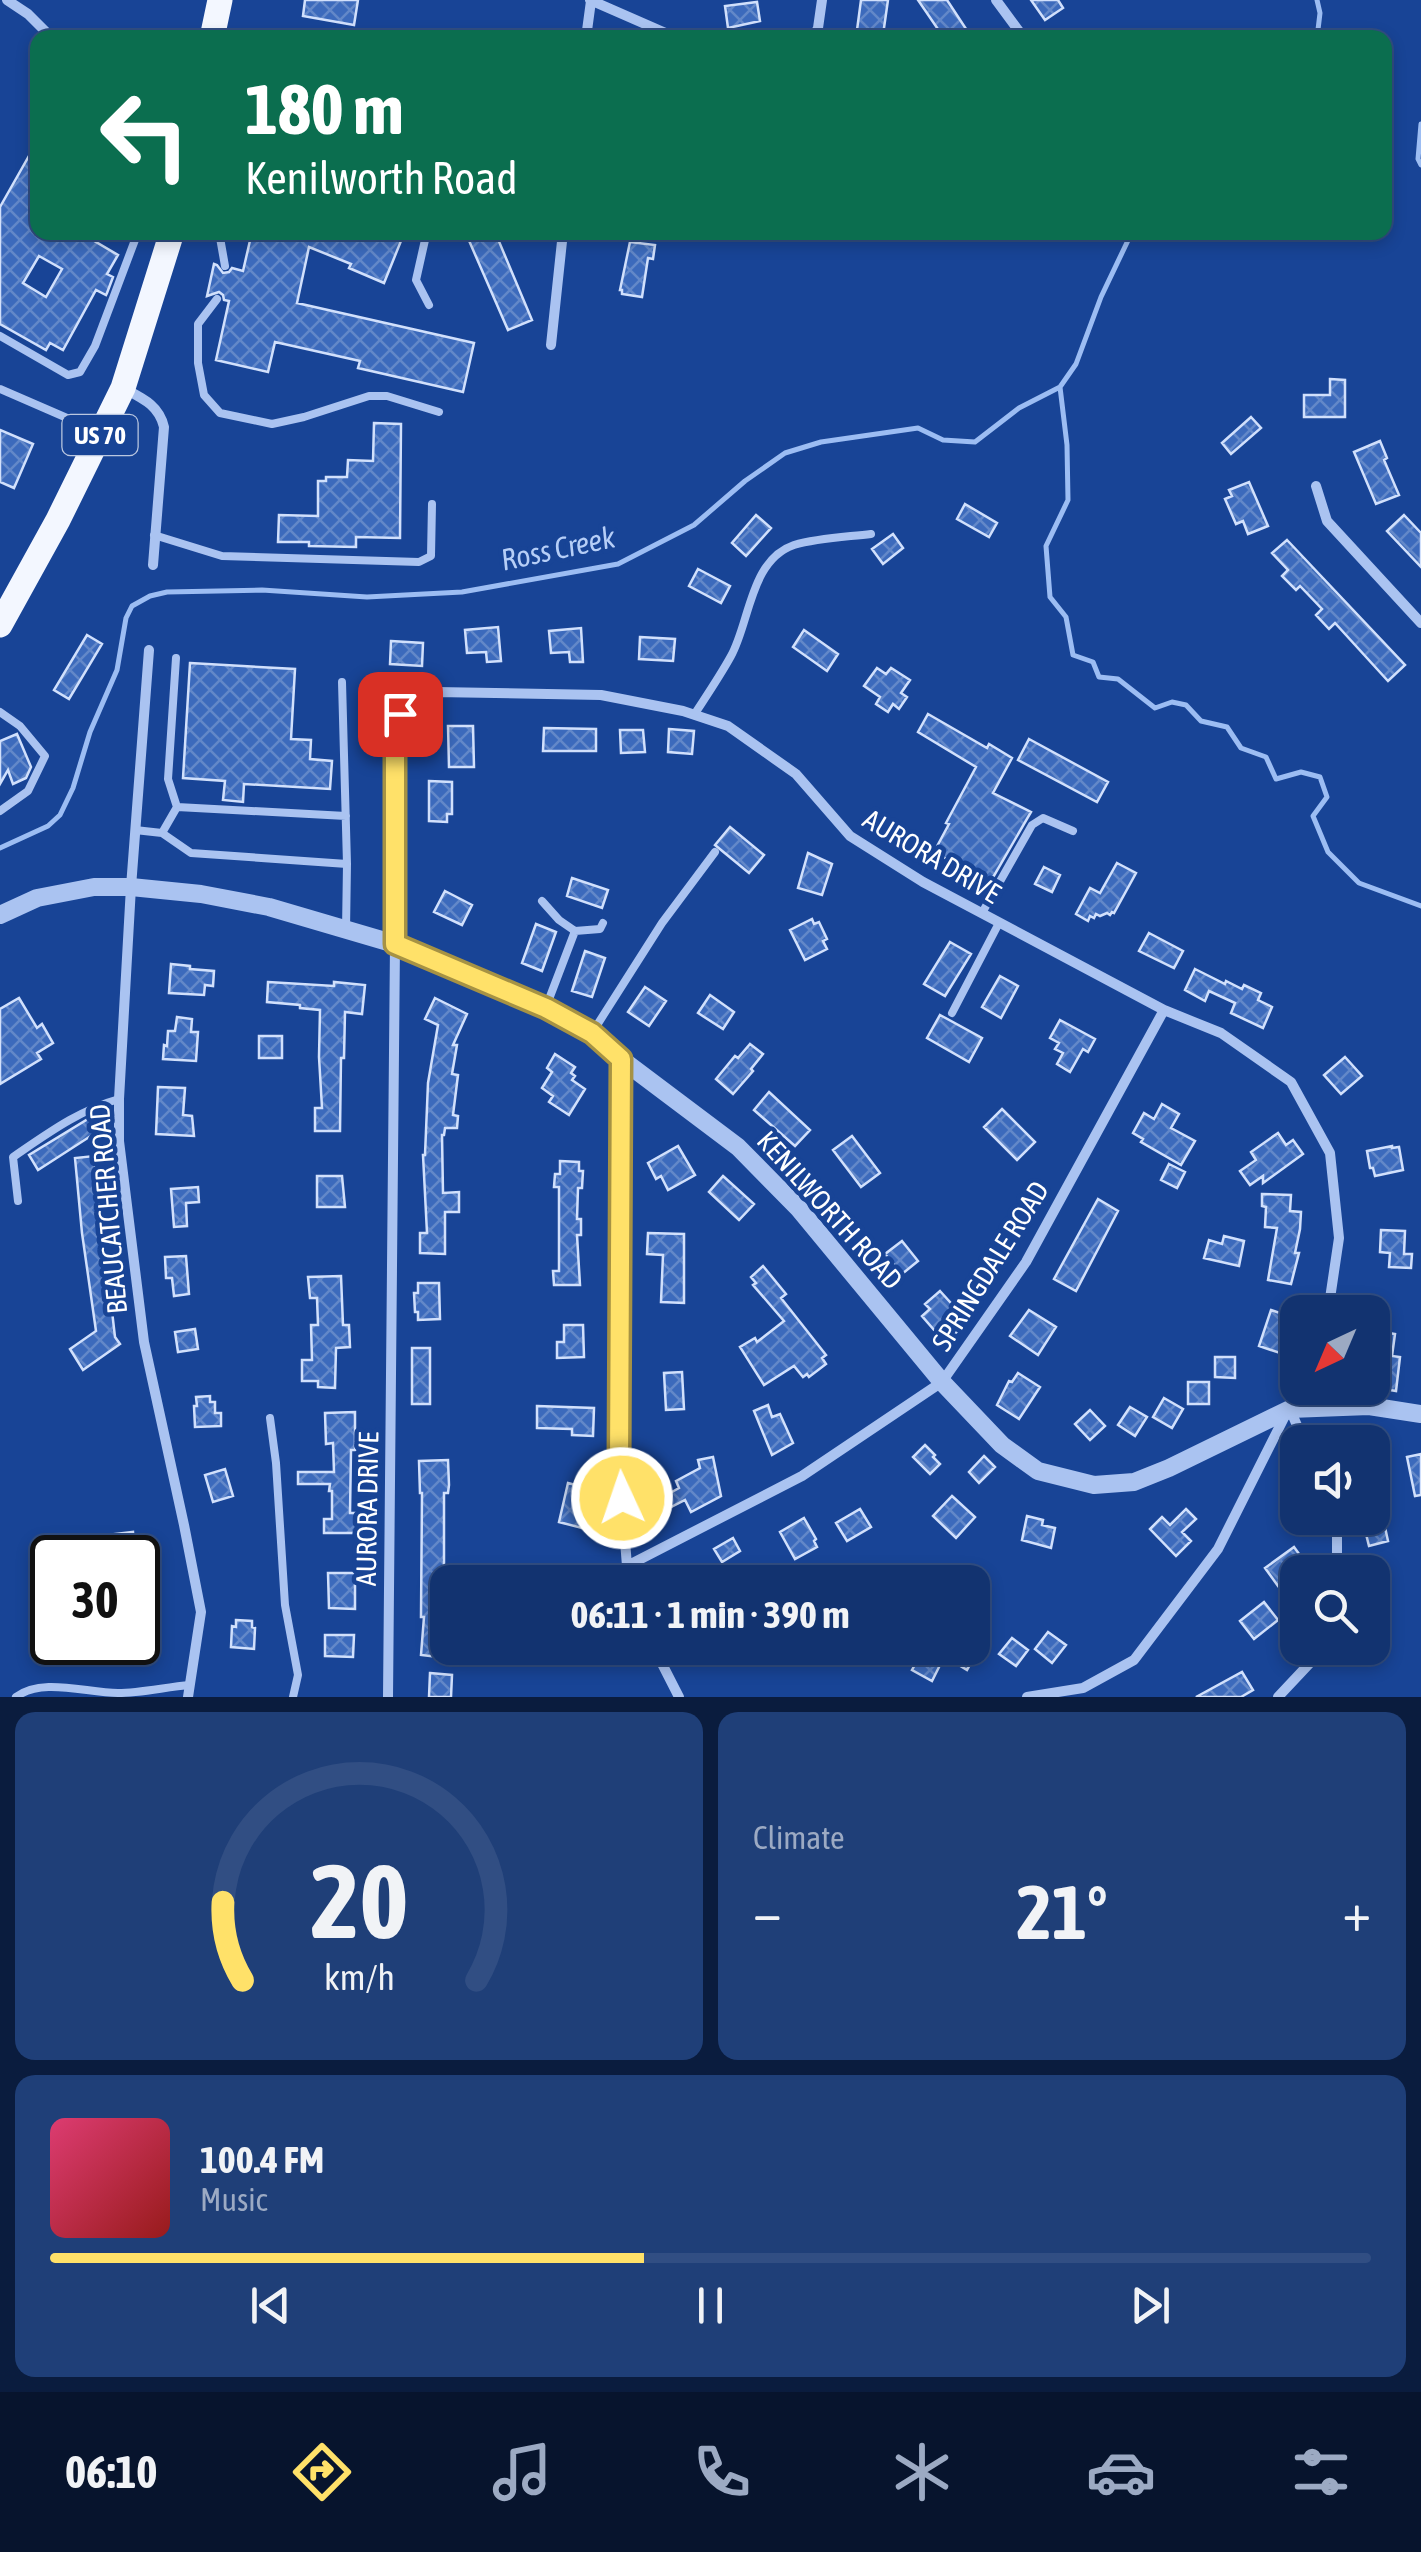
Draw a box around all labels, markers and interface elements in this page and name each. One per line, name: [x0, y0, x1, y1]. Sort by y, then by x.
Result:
text: 180 m: [245, 69, 404, 149]
icon: left: [80, 70, 210, 200]
text: Kenilworth Road: [245, 152, 517, 204]
road number: US 70: [62, 415, 138, 455]
water label: Ross Creek: [498, 519, 619, 577]
pin: [358, 672, 443, 757]
icon: arrive: [373, 687, 428, 742]
street label: AURORA DRIVE: [858, 803, 1006, 909]
street label: BEAUCATCHER ROAD: [83, 1103, 133, 1315]
street label: KENILWORTH ROAD: [751, 1125, 909, 1295]
street label: SPRINGDALE ROAD: [925, 1175, 1055, 1357]
north arrow: [1280, 1295, 1390, 1405]
map controls: [1280, 1295, 1390, 1665]
button: sound: [1280, 1425, 1390, 1535]
street label: AURORA DRIVE: [350, 1431, 384, 1586]
position arrow: [570, 1446, 674, 1550]
speed limit sign: 30: [30, 1535, 160, 1665]
button: search: [1280, 1555, 1390, 1665]
text: 06:11 · 1 min · 390 m: [570, 1593, 850, 1636]
text: Climate: [753, 1819, 845, 1856]
text: 20: [310, 1841, 408, 1960]
text: 21°: [1016, 1869, 1108, 1955]
text: −: [753, 1880, 782, 1943]
text: +: [1342, 1880, 1371, 1943]
text: km/h: [324, 1957, 394, 1998]
text: 100.4 FM: [200, 2138, 324, 2181]
text: Music: [200, 2181, 267, 2218]
icon: previous: [243, 2278, 298, 2333]
icon: pause: [683, 2278, 738, 2333]
icon: next: [1123, 2278, 1178, 2333]
icon: directions: [287, 2437, 357, 2507]
icon: music: [487, 2437, 557, 2507]
icon: phone: [687, 2437, 757, 2507]
icon: climate: [887, 2437, 957, 2507]
icon: car: [1086, 2437, 1156, 2507]
icon: filters: [1286, 2437, 1356, 2507]
text: 06:10: [65, 2446, 158, 2498]

